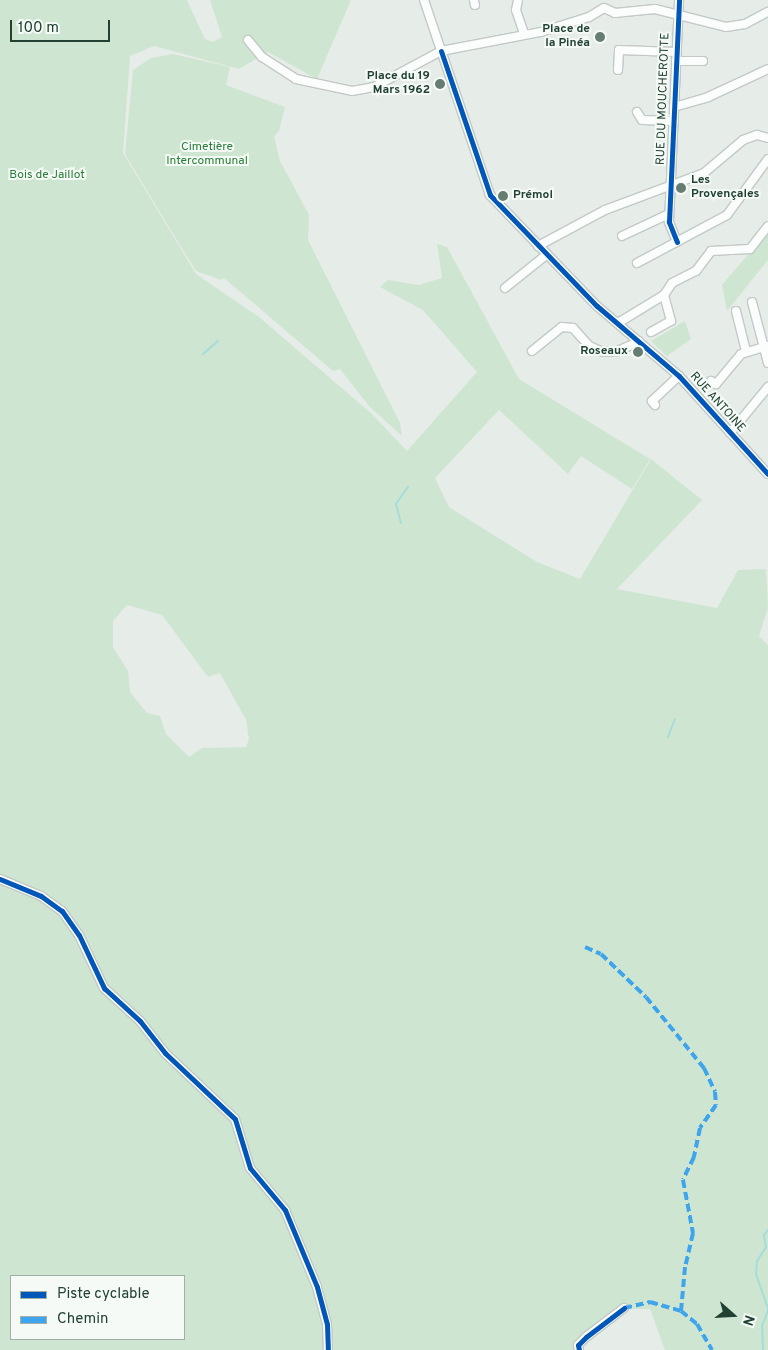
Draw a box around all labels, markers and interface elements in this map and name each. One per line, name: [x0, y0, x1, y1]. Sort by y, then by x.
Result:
scale bar: [12, 10, 112, 42]
text: 100 m: [18, 19, 59, 38]
place label: Place de la Pinéa: [542, 23, 590, 51]
marker: Place de la Pinéa: [594, 31, 606, 43]
street label: RUE DU MOUCHEROTTE: [654, 32, 674, 166]
place label: Place du 19 Mars 1962: [367, 70, 430, 98]
marker: Place du 19 Mars 1962: [434, 78, 446, 90]
park label: Cimetière Intercommunal: [166, 141, 248, 169]
park label: Bois de Jaillot: [9, 169, 85, 183]
place label: Les Provençales: [691, 174, 760, 202]
marker: Les Provençales: [675, 182, 687, 194]
place label: Prémol: [513, 189, 553, 203]
marker: Prémol: [497, 190, 509, 202]
place label: Roseaux: [580, 345, 628, 359]
marker: Roseaux: [632, 346, 644, 358]
street label: RUE ANTOINE: [686, 370, 748, 436]
legend: [10, 1275, 185, 1340]
text: Piste cyclable: [57, 1285, 150, 1304]
north arrow: [708, 1290, 758, 1340]
text: Chemin: [57, 1310, 109, 1329]
text: N: [738, 1313, 757, 1328]

